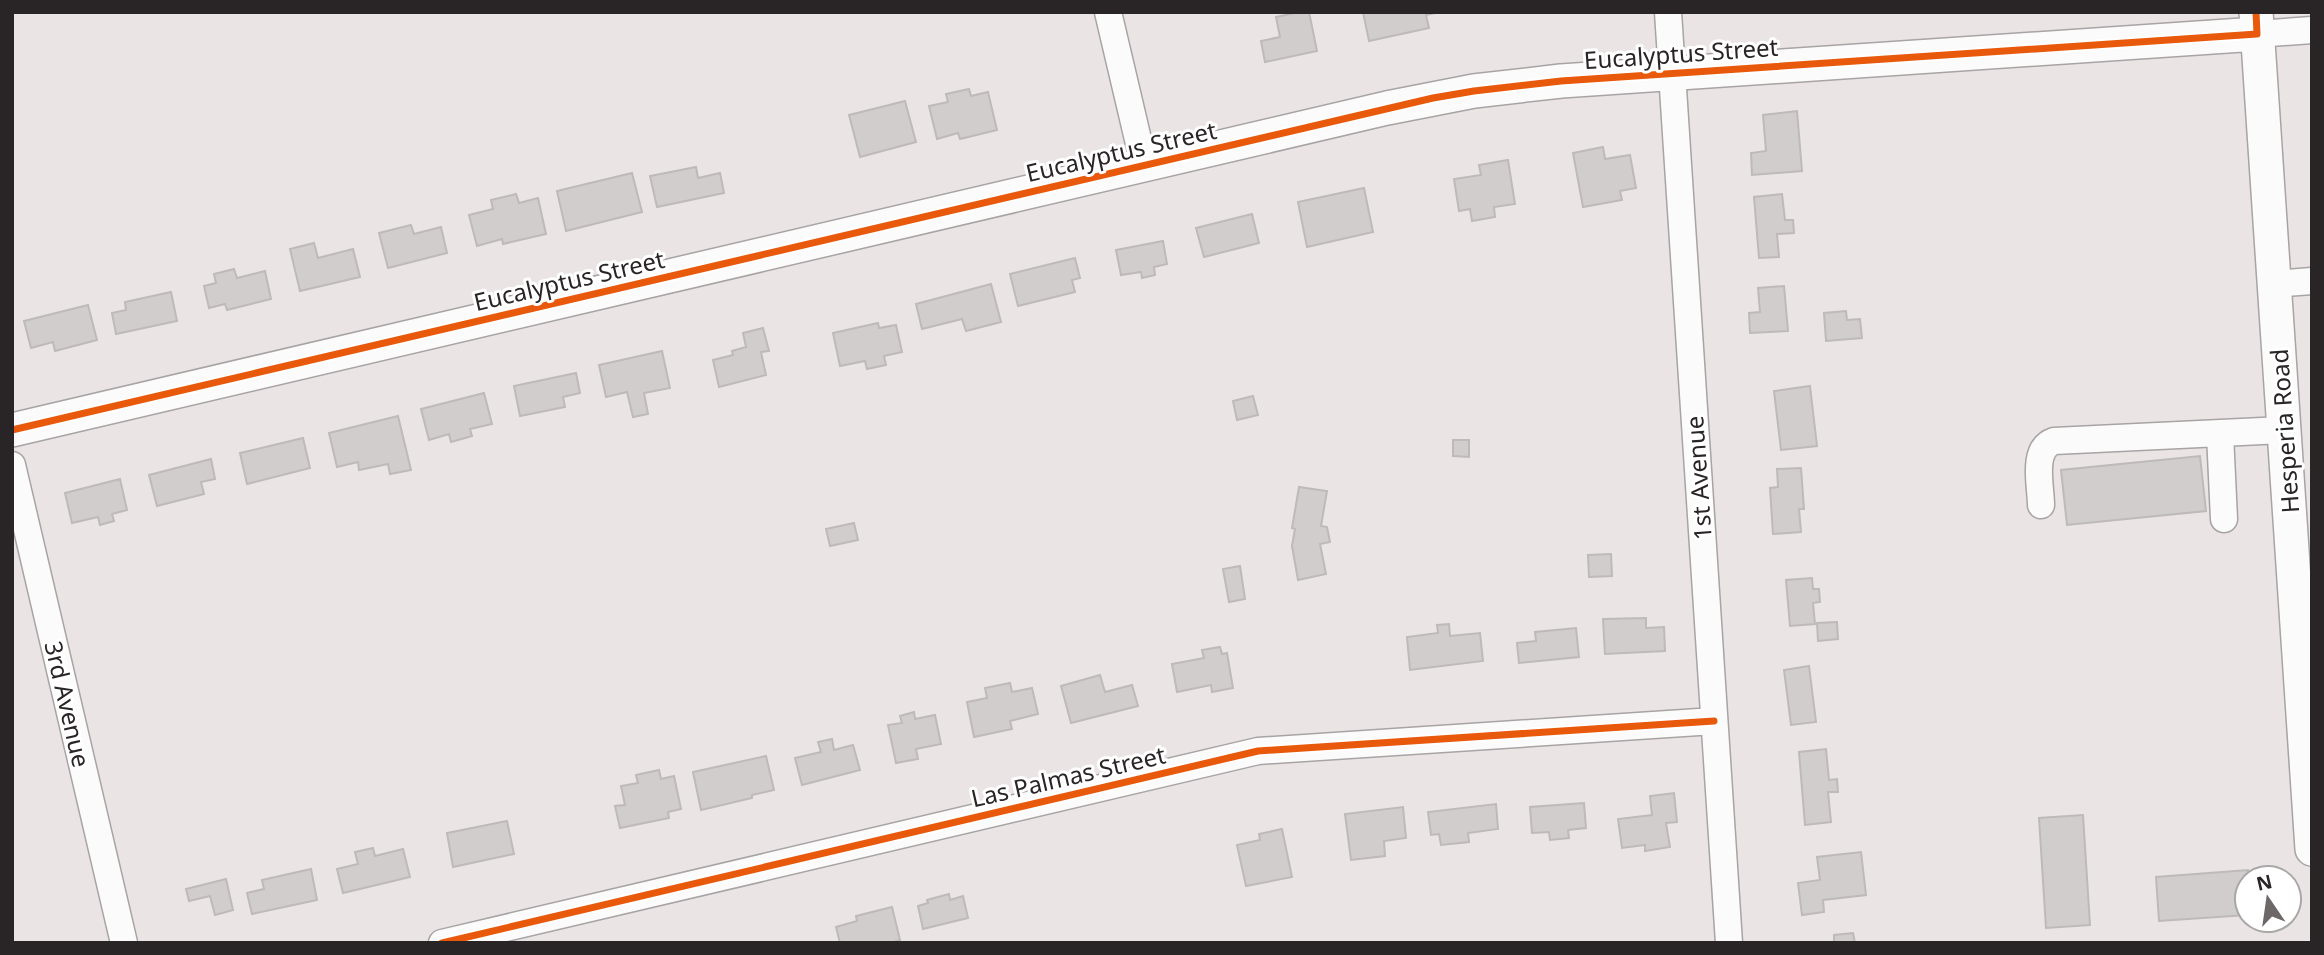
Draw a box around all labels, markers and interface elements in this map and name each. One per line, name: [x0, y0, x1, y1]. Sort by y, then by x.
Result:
street label: Eucalyptus Street: [1583, 30, 1780, 76]
street label: Eucalyptus Street: [1022, 113, 1220, 189]
street label: Eucalyptus Street: [470, 242, 668, 318]
street label: Hesperia Road: [2262, 348, 2306, 514]
street label: 1st Avenue: [1677, 415, 1719, 541]
street label: 3rd Avenue: [37, 638, 99, 770]
street label: Las Palmas Street: [968, 738, 1169, 814]
north arrow: [2233, 864, 2303, 934]
text: N: [2254, 868, 2275, 897]

